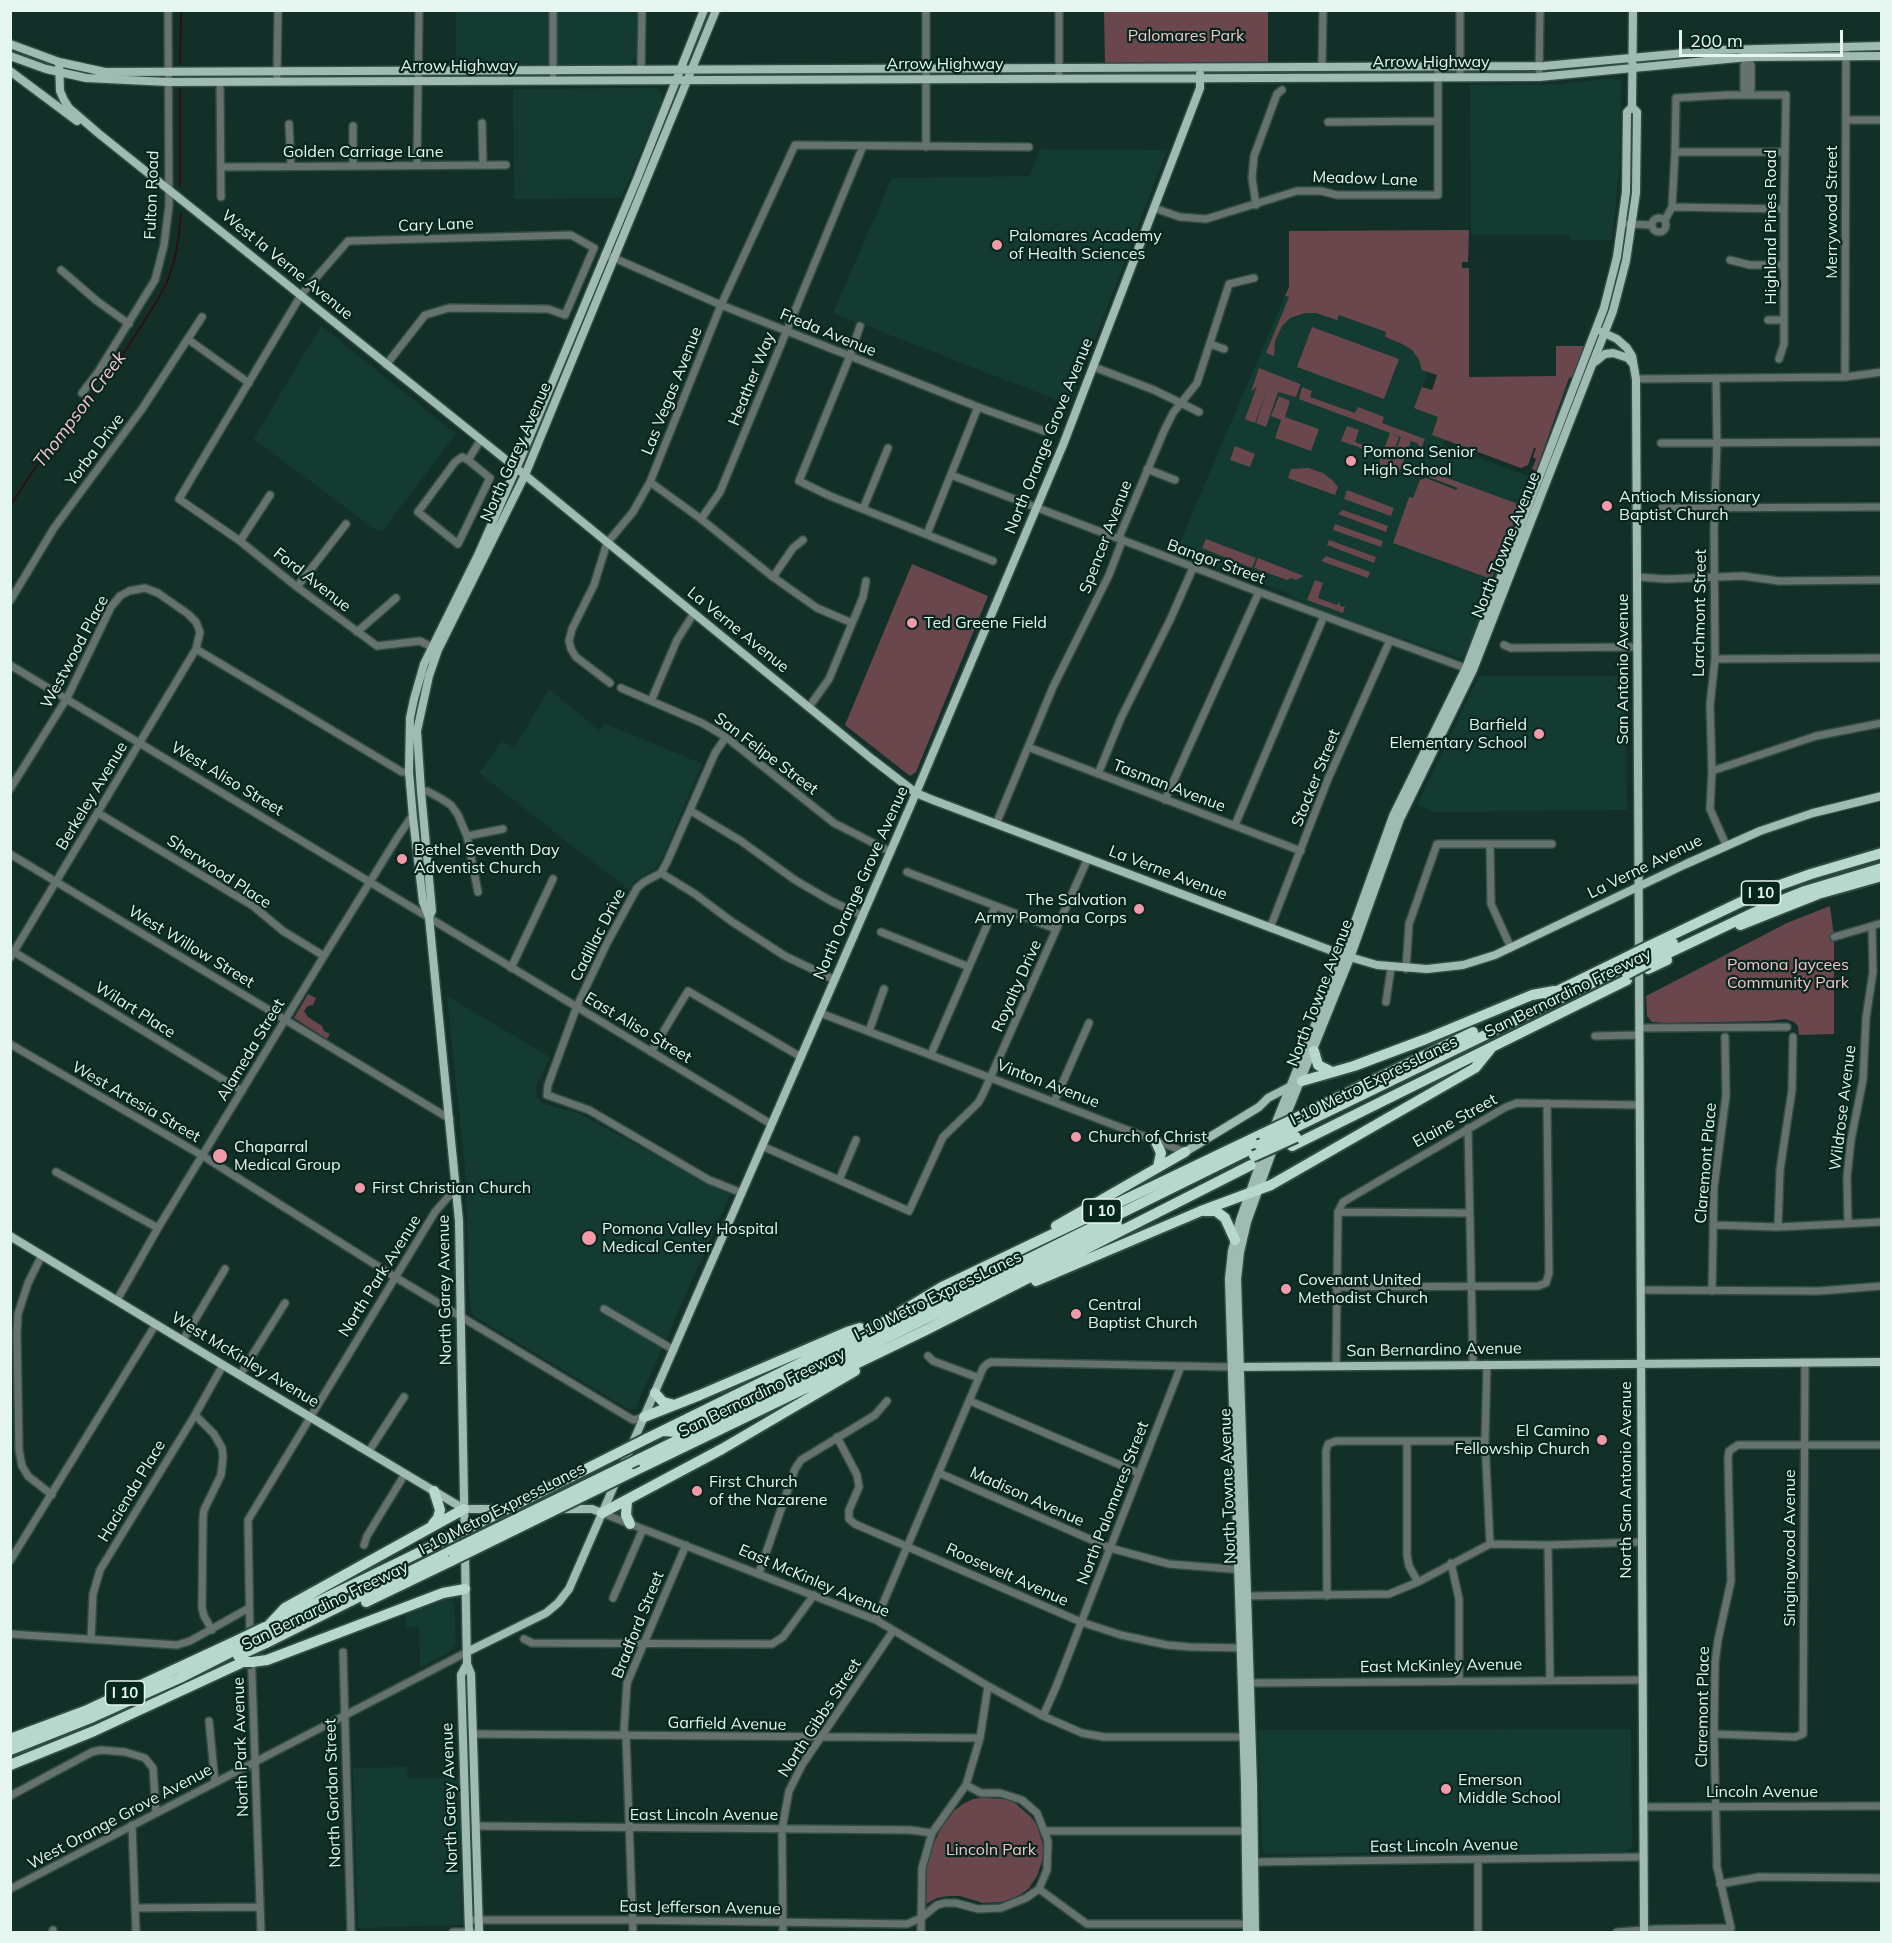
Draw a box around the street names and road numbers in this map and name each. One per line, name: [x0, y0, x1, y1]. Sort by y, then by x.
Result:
street label: Arrow Highway: [1372, 52, 1490, 72]
street label: Arrow Highway: [886, 54, 1004, 74]
street label: Arrow Highway: [400, 56, 518, 76]
street label: Golden Carriage Lane: [283, 142, 443, 162]
street label: Merrywood Street: [1822, 145, 1842, 279]
street label: Highland Pines Road: [1761, 149, 1781, 305]
street label: Fulton Road: [141, 150, 163, 240]
street label: Meadow Lane: [1312, 168, 1418, 190]
street label: West la Verne Avenue: [217, 206, 357, 324]
street label: Cary Lane: [398, 214, 474, 236]
street label: Freda Avenue: [777, 305, 879, 361]
street label: Las Vegas Avenue: [638, 324, 706, 458]
street label: Heather Way: [725, 329, 779, 429]
street label: North Orange Grove Avenue: [1001, 335, 1097, 537]
street label: North Garey Avenue: [477, 379, 555, 525]
street label: Yorba Drive: [62, 410, 128, 490]
street label: North Towne Avenue: [1468, 469, 1544, 621]
street label: Spencer Avenue: [1076, 478, 1136, 596]
street label: Bangor Street: [1164, 535, 1268, 589]
street label: Ford Avenue: [269, 544, 355, 616]
street label: Larchmont Street: [1689, 549, 1711, 677]
street label: La Verne Avenue: [683, 583, 793, 677]
street label: Westwood Place: [37, 592, 113, 712]
street label: San Antonio Avenue: [1613, 593, 1633, 745]
street label: San Felipe Street: [710, 709, 822, 799]
street label: Stocker Street: [1288, 726, 1344, 830]
street label: Berkeley Avenue: [52, 738, 132, 854]
street label: West Aliso Street: [167, 738, 287, 820]
street label: Tasman Avenue: [1110, 756, 1228, 816]
street label: North Orange Grove Avenue: [810, 783, 912, 983]
street label: Sherwood Place: [163, 831, 275, 913]
street label: La Verne Avenue: [1585, 831, 1705, 903]
street label: La Verne Avenue: [1106, 842, 1230, 904]
road number: I 10: [1742, 881, 1780, 905]
street label: Cadillac Drive: [566, 885, 630, 985]
street label: West Willow Street: [124, 902, 258, 992]
street label: North Towne Avenue: [1283, 917, 1357, 1069]
street label: Royalty Drive: [988, 937, 1046, 1035]
street label: San Bernardino Freeway: [1482, 944, 1654, 1042]
street label: Wilart Place: [91, 978, 179, 1042]
street label: East Aliso Street: [581, 989, 695, 1067]
street label: Alameda Street: [213, 996, 289, 1104]
street label: I-10 Metro ExpressLanes: [1287, 1032, 1461, 1130]
street label: Wildrose Avenue: [1826, 1044, 1860, 1172]
street label: Vinton Avenue: [994, 1056, 1102, 1112]
street label: West Artesia Street: [68, 1057, 204, 1147]
street label: Elaine Street: [1410, 1090, 1500, 1152]
street label: Claremont Place: [1691, 1102, 1721, 1224]
road number: I 10: [1082, 1199, 1122, 1223]
street label: North Park Avenue: [335, 1212, 425, 1340]
street label: North Garey Avenue: [434, 1215, 456, 1365]
street label: I-10 Metro ExpressLanes: [851, 1247, 1025, 1345]
street label: West McKinley Avenue: [168, 1308, 322, 1412]
street label: San Bernardino Avenue: [1346, 1339, 1522, 1361]
street label: San Bernardino Freeway: [676, 1344, 848, 1442]
street label: North San Antonio Avenue: [1616, 1381, 1636, 1579]
street label: North Towne Avenue: [1216, 1408, 1240, 1564]
street label: North Palomares Street: [1073, 1419, 1153, 1587]
street label: Hacienda Place: [94, 1437, 170, 1545]
street label: I-10 Metro ExpressLanes: [416, 1459, 588, 1559]
street label: Madison Avenue: [967, 1463, 1087, 1531]
street label: Singingwood Avenue: [1780, 1469, 1800, 1627]
street label: Roosevelt Avenue: [943, 1539, 1071, 1611]
street label: East McKinley Avenue: [736, 1540, 892, 1622]
street label: San Bernardino Freeway: [239, 1557, 411, 1655]
street label: Bradford Street: [608, 1569, 668, 1681]
street label: Claremont Place: [1692, 1646, 1714, 1768]
street label: North Gibbs Street: [774, 1655, 866, 1781]
street label: East McKinley Avenue: [1360, 1655, 1522, 1677]
street label: North Park Avenue: [229, 1677, 253, 1817]
road number: I 10: [106, 1681, 144, 1705]
street label: Garfield Avenue: [667, 1713, 787, 1735]
street label: North Gordon Street: [321, 1718, 345, 1868]
street label: North Garey Avenue: [438, 1722, 462, 1874]
street label: West Orange Grove Avenue: [24, 1760, 216, 1874]
street label: Lincoln Avenue: [1706, 1782, 1818, 1802]
street label: East Lincoln Avenue: [630, 1805, 778, 1825]
street label: East Lincoln Avenue: [1370, 1835, 1518, 1857]
street label: East Jefferson Avenue: [619, 1897, 781, 1919]

